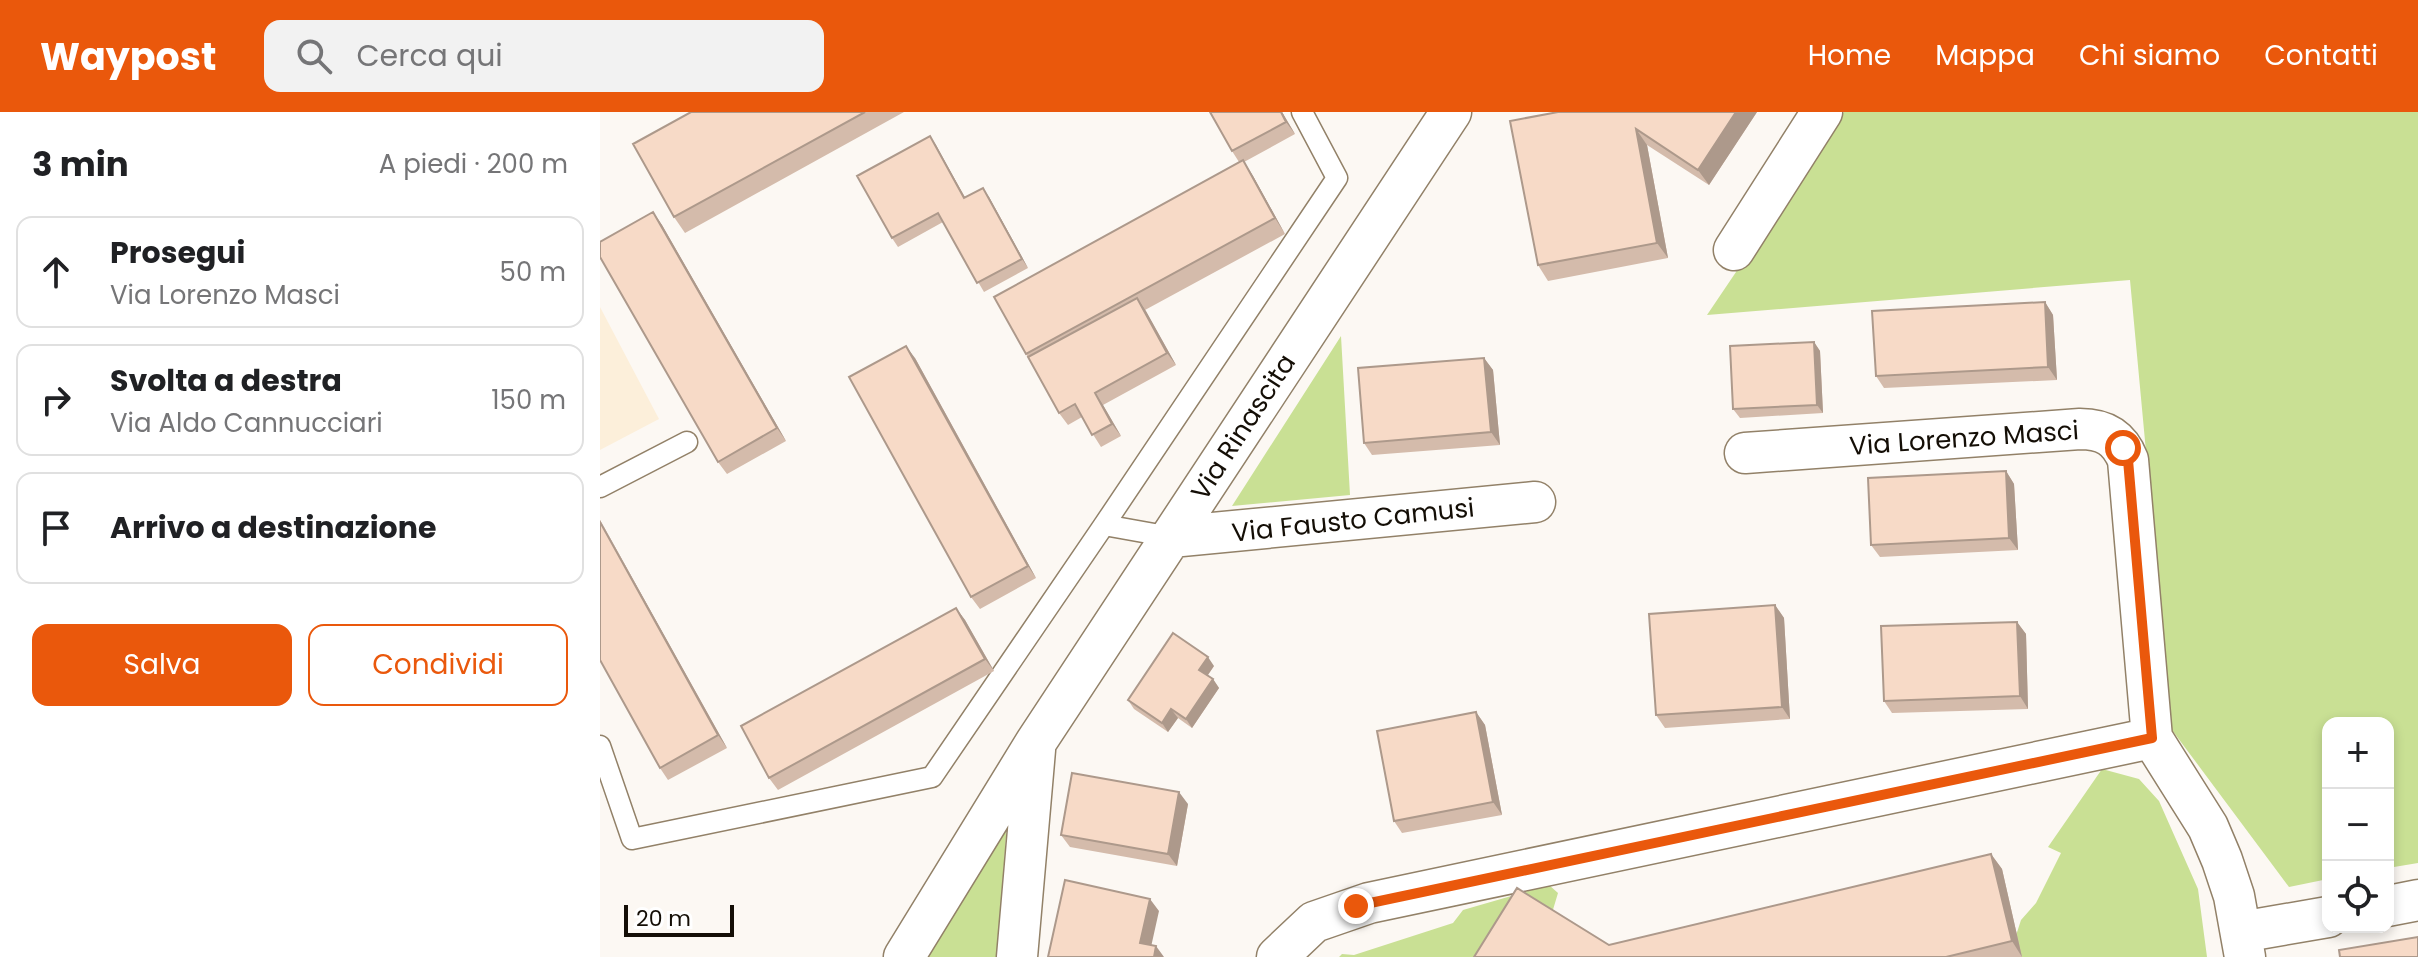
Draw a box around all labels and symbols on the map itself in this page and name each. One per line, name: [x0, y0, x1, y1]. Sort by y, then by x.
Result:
street label: Via Rinascita: [1182, 347, 1304, 507]
street label: Via Lorenzo Masci: [1848, 412, 2080, 464]
route start: [2105, 430, 2141, 466]
street label: Via Fausto Camusi: [1230, 489, 1476, 551]
route end: [1338, 888, 1374, 924]
scale bar: [624, 901, 734, 937]

